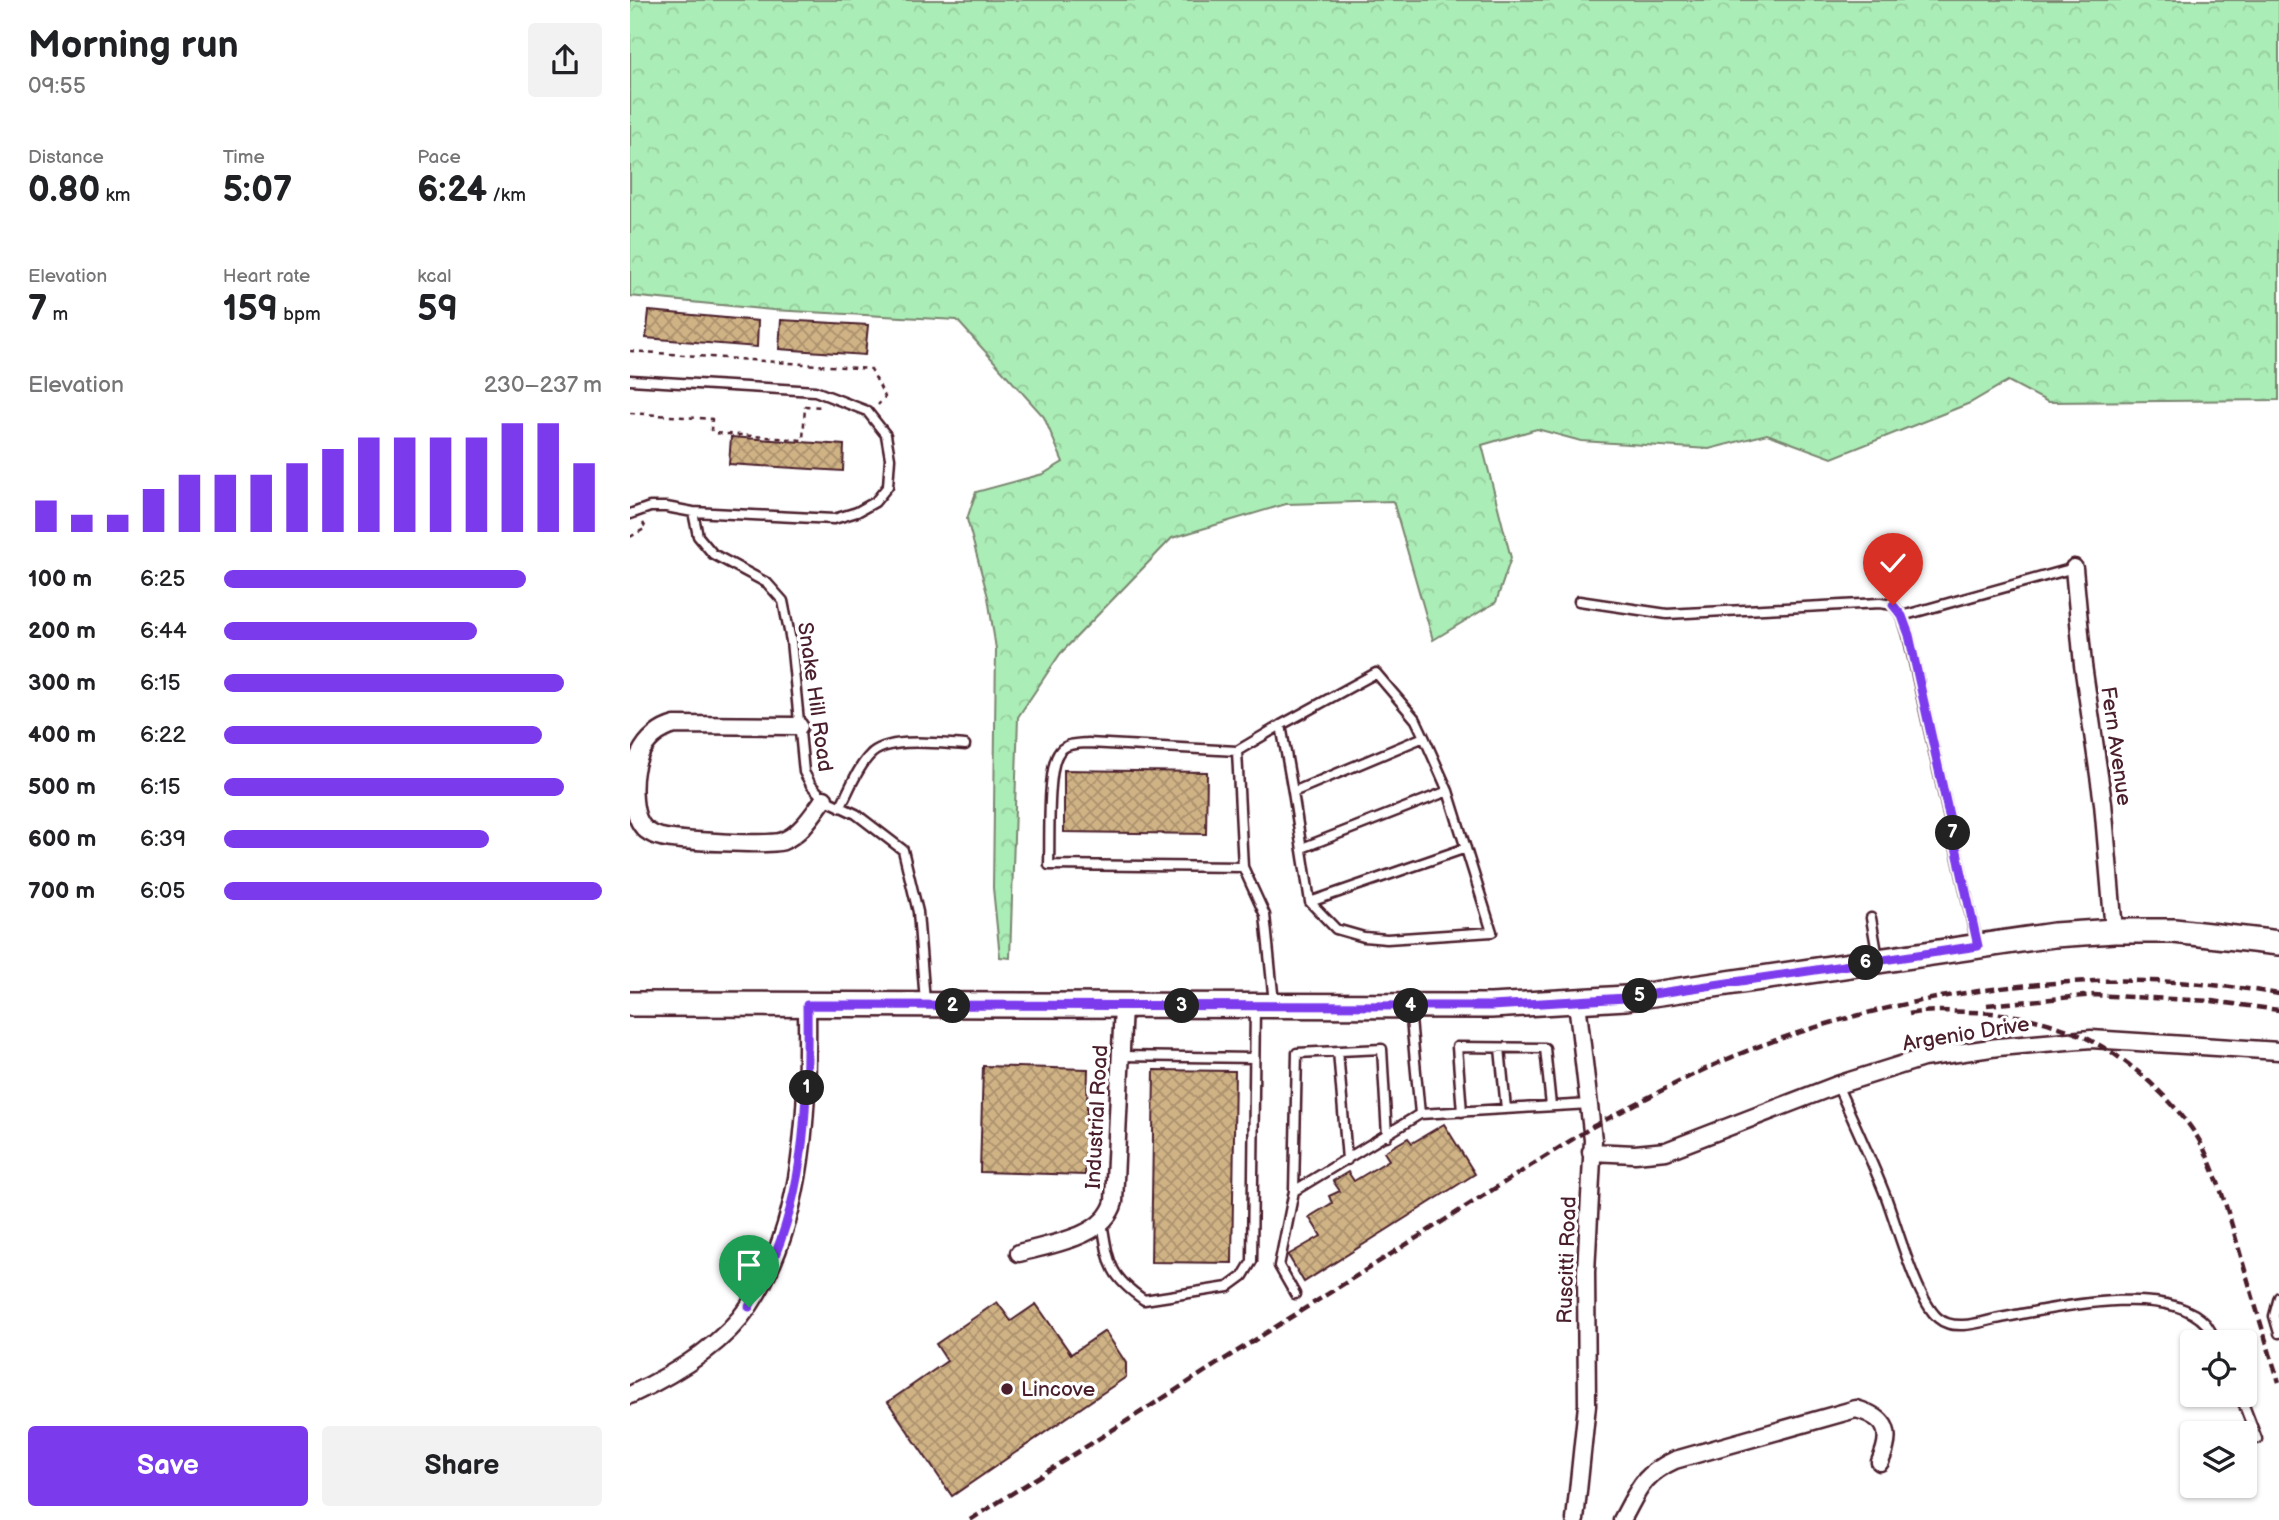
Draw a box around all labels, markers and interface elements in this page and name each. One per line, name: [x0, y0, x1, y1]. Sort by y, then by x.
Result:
text: Morning run: [28, 23, 239, 68]
button: share: [528, 23, 602, 97]
text: 09:55: [28, 72, 86, 100]
text: Distance: [28, 146, 104, 169]
text: Time: [223, 146, 265, 169]
text: Pace: [417, 146, 461, 169]
text: 0.80: [28, 169, 100, 212]
text: 5:07: [223, 169, 292, 212]
text: 6:24: [417, 169, 487, 212]
text: km: [100, 184, 131, 207]
text: /km: [487, 184, 526, 207]
text: Elevation: [28, 265, 107, 288]
text: Heart rate: [223, 265, 310, 288]
text: kcal: [417, 265, 451, 288]
text: 7: [28, 288, 47, 331]
text: 159: [223, 288, 278, 331]
text: 59: [417, 288, 458, 331]
text: m: [47, 303, 68, 326]
text: bpm: [278, 303, 321, 326]
text: Elevation: [28, 371, 124, 399]
text: 230–237 m: [484, 371, 602, 399]
pin: [1863, 533, 1923, 605]
icon: check: [1874, 544, 1912, 582]
text: 100 m: [28, 565, 92, 593]
text: 6:25: [140, 565, 185, 593]
text: 200 m: [28, 617, 96, 645]
text: 6:44: [140, 617, 187, 645]
street label: Snake Hill Road: [792, 621, 838, 773]
text: 300 m: [28, 669, 96, 697]
text: 6:15: [140, 669, 181, 697]
street label: Fern Avenue: [2095, 685, 2137, 807]
text: 400 m: [28, 721, 96, 749]
text: 6:22: [140, 721, 186, 749]
text: 500 m: [28, 773, 96, 801]
text: 6:15: [140, 773, 181, 801]
pin: 7: [1936, 816, 1970, 850]
text: 7: [1947, 821, 1958, 844]
text: 600 m: [28, 825, 96, 853]
text: 6:39: [140, 825, 186, 853]
text: 700 m: [28, 877, 95, 905]
text: 6:05: [140, 877, 185, 905]
pin: 6: [1848, 946, 1884, 981]
text: 6: [1860, 951, 1871, 974]
pin: 5: [1622, 978, 1658, 1014]
text: 5: [1634, 984, 1645, 1007]
pin: 2: [936, 988, 970, 1024]
pin: 3: [1164, 988, 1200, 1024]
pin: 4: [1394, 988, 1428, 1024]
text: 2: [947, 994, 958, 1017]
text: 3: [1176, 994, 1187, 1017]
text: 4: [1405, 994, 1416, 1017]
street label: Argenio Drive: [1901, 1012, 2031, 1056]
street label: Industrial Road: [1081, 1044, 1113, 1190]
pin: 1: [790, 1070, 824, 1106]
text: 1: [803, 1076, 811, 1099]
street label: Ruscitti Road: [1552, 1196, 1582, 1324]
pin: [719, 1235, 779, 1307]
icon: arrive: [730, 1246, 768, 1284]
map controls: [2180, 1330, 2257, 1498]
button: locate: [2180, 1330, 2257, 1407]
place label: Lincove: [1021, 1377, 1095, 1402]
marker: Lincove: [999, 1381, 1015, 1397]
button: layers: [2180, 1421, 2257, 1498]
button: Save: [28, 1426, 308, 1506]
button: Share: [322, 1426, 602, 1506]

